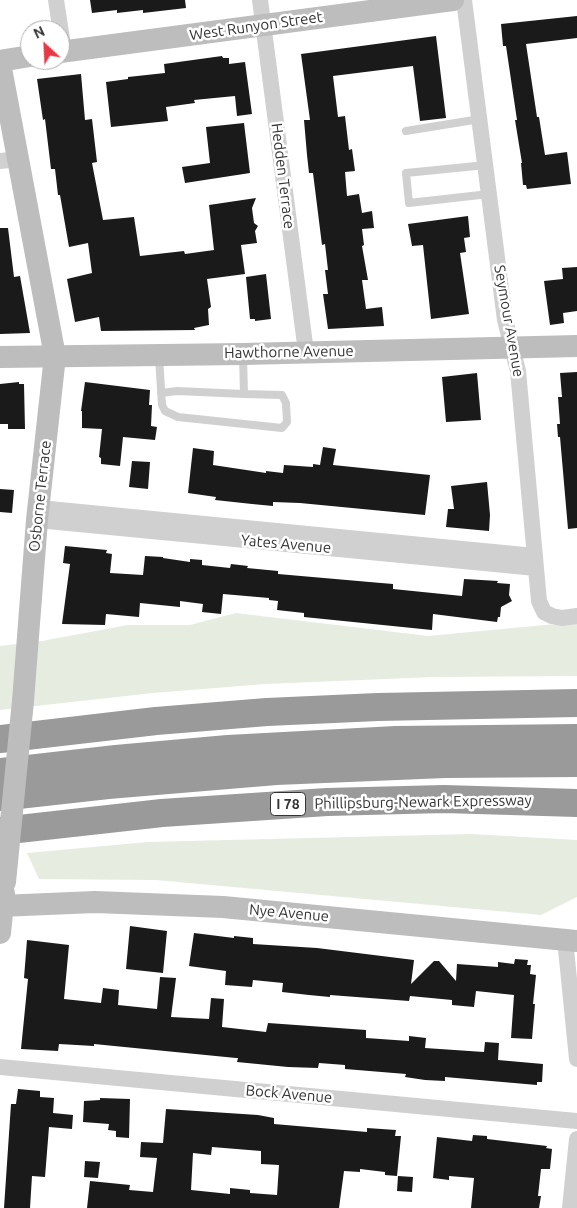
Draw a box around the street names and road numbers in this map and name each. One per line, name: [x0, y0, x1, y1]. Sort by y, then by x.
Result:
street label: West Runyon Street: [188, 8, 324, 44]
street label: Hedden Terrace: [268, 122, 298, 230]
street label: Seymour Avenue: [490, 264, 528, 378]
street label: Hawthorne Avenue: [224, 342, 354, 362]
street label: Osborne Terrace: [25, 439, 55, 553]
street label: Yates Avenue: [240, 531, 332, 557]
street label: Phillipsburg-Newark Expressway: [314, 791, 532, 813]
road number: I 78: [270, 792, 306, 816]
street label: Nye Avenue: [248, 901, 330, 925]
street label: Bock Avenue: [245, 1081, 333, 1107]

